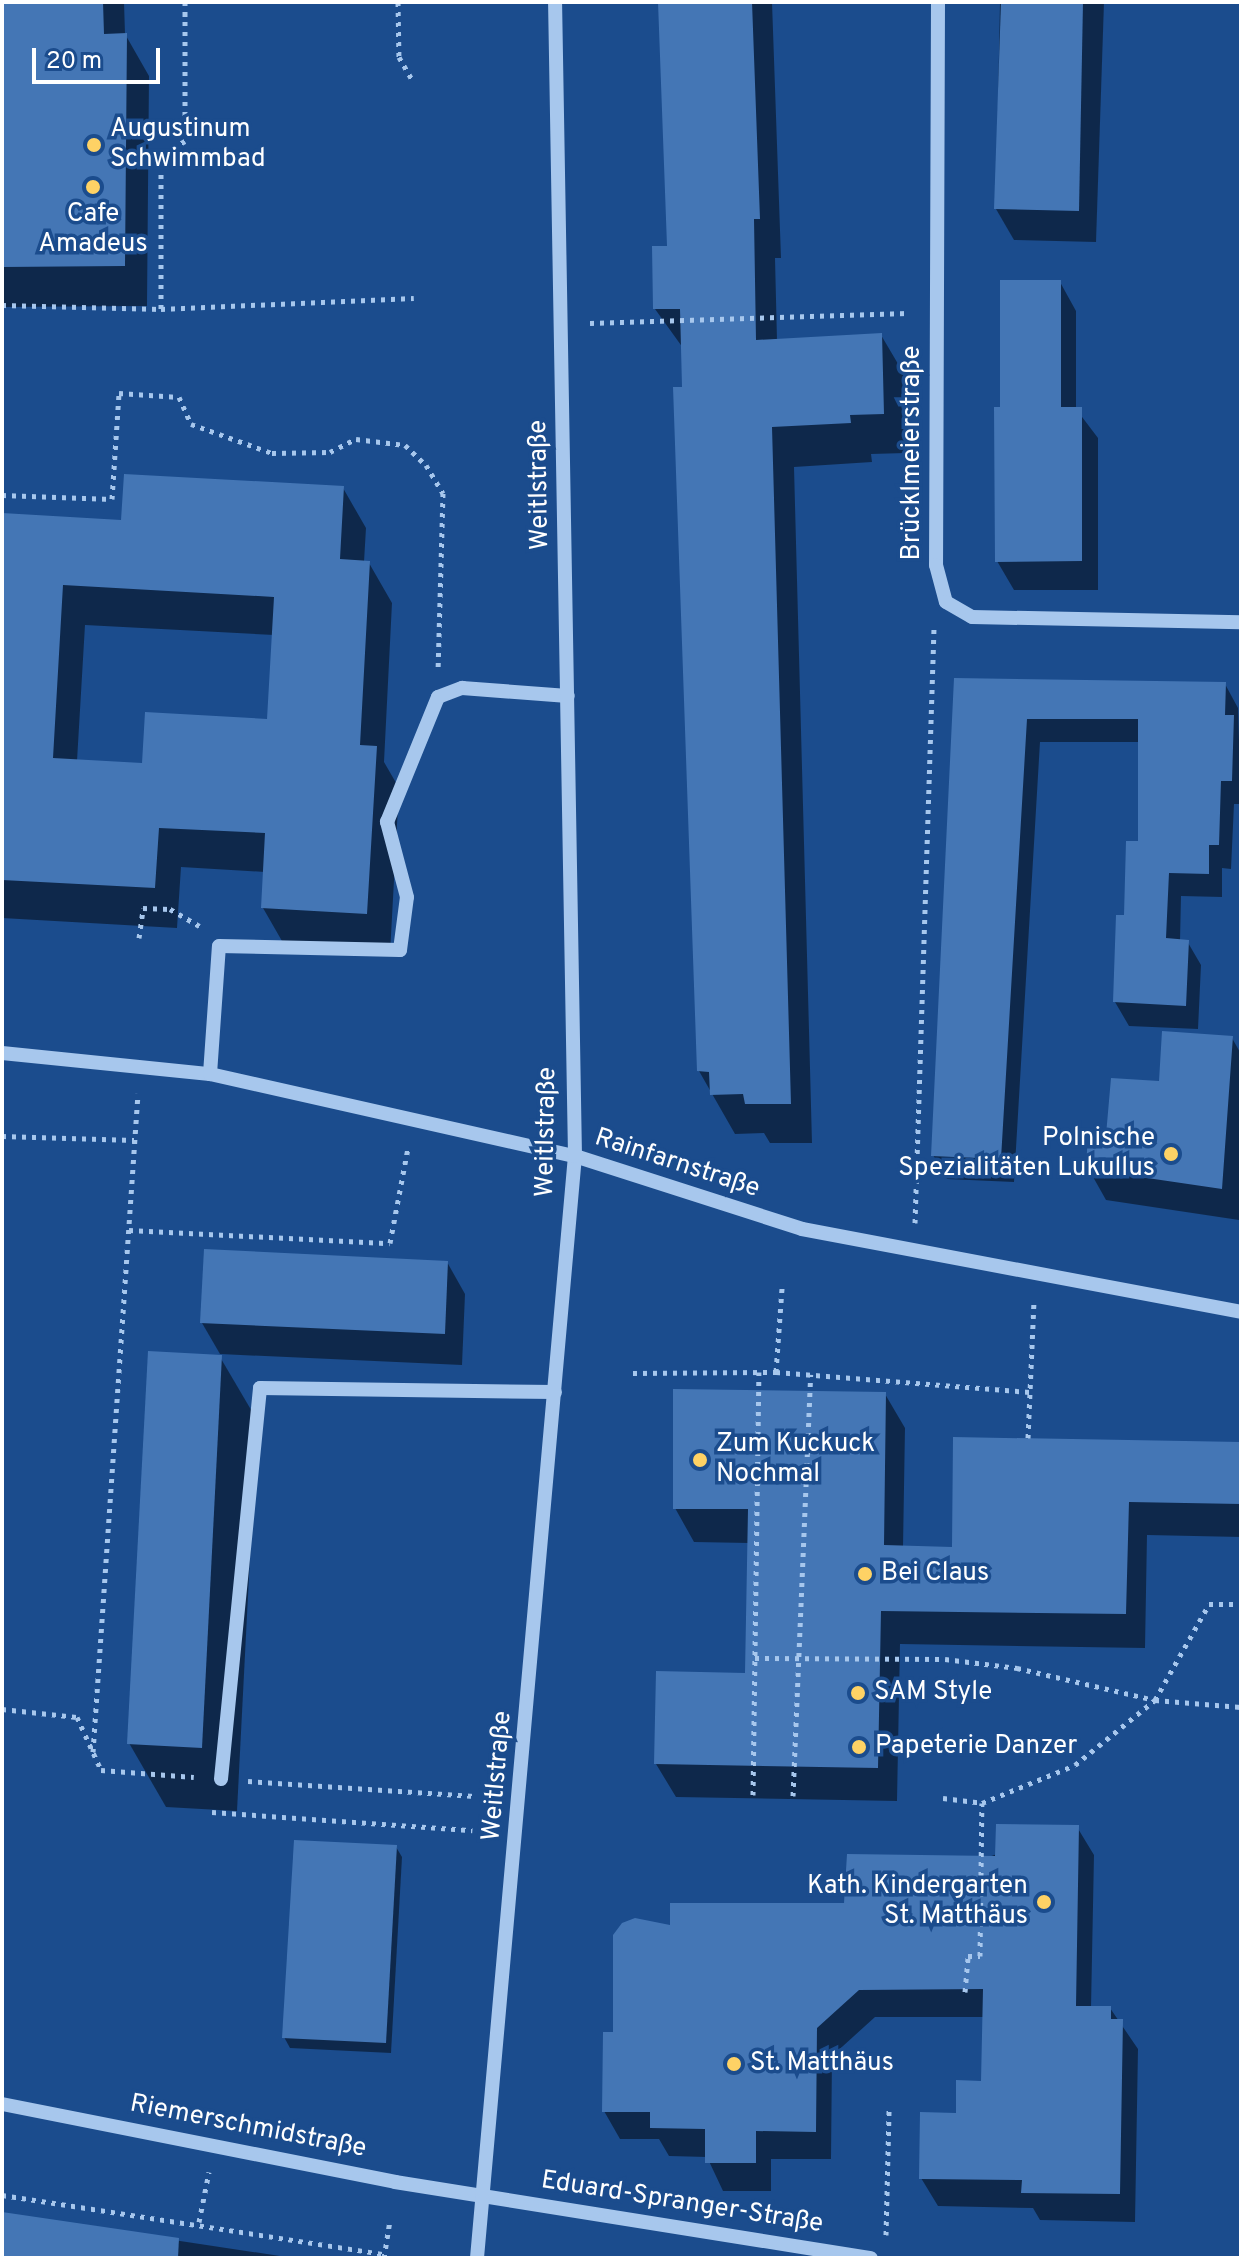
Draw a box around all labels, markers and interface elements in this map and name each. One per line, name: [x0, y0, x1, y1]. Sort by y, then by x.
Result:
scale bar: [36, 32, 164, 82]
text: 20 m: [46, 47, 102, 77]
place label: Augustinum Schwimmbad: [110, 114, 266, 176]
marker: Augustinum Schwimmbad: [85, 136, 103, 154]
marker: Cafe Amadeus: [84, 178, 102, 196]
place label: Cafe Amadeus: [38, 199, 148, 260]
street label: Brücklmeierstraße: [897, 346, 929, 560]
street label: Weitlstraße: [523, 420, 557, 550]
street label: Weitlstraße: [530, 1067, 564, 1197]
street label: Rainfarnstraße: [591, 1123, 763, 1205]
place label: Polnische Spezialitäten Lukullus: [898, 1123, 1155, 1184]
marker: Polnische Spezialitäten Lukullus: [1162, 1145, 1180, 1163]
place label: Zum Kuckuck Nochmal: [716, 1429, 875, 1490]
marker: Zum Kuckuck Nochmal: [691, 1451, 709, 1469]
place label: Bei Claus: [881, 1558, 989, 1590]
marker: Bei Claus: [856, 1565, 874, 1583]
place label: SAM Style: [874, 1677, 992, 1709]
marker: SAM Style: [849, 1684, 867, 1702]
street label: Weitlstraße: [477, 1710, 519, 1842]
place label: Papeterie Danzer: [875, 1731, 1077, 1763]
marker: Papeterie Danzer: [850, 1738, 868, 1756]
place label: Kath. Kindergarten St. Matthäus: [807, 1871, 1028, 1932]
marker: Kath. Kindergarten St. Matthäus: [1035, 1893, 1053, 1911]
place label: St. Matthäus: [750, 2048, 894, 2080]
marker: St. Matthäus: [725, 2055, 743, 2073]
street label: Riemerschmidstraße: [127, 2089, 369, 2165]
street label: Eduard-Spranger-Straße: [539, 2165, 825, 2241]

